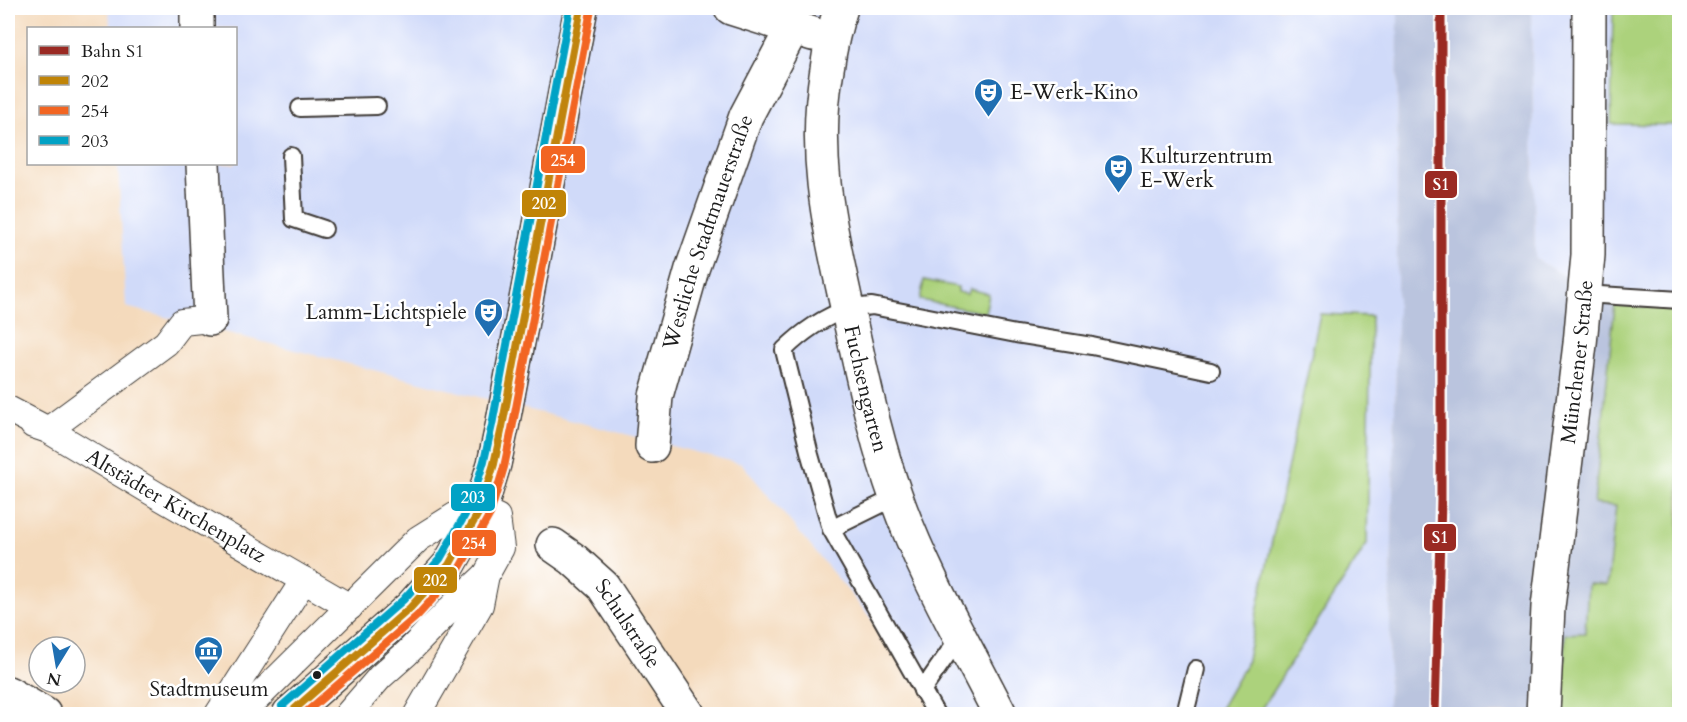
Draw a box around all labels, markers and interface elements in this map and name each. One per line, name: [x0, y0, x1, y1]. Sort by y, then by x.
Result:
legend: [27, 27, 237, 165]
text: Bahn S1: [81, 39, 144, 64]
text: 202: [81, 69, 109, 94]
theatre icon: E-Werk-Kino: [973, 76, 1005, 118]
place label: E-Werk-Kino: [1010, 78, 1138, 107]
text: 254: [81, 99, 109, 124]
street label: Westliche Stadtmauerstraße: [656, 111, 760, 354]
text: 203: [81, 129, 109, 154]
place label: Kulturzentrum E-Werk: [1140, 142, 1273, 195]
line badge: 254: [540, 145, 586, 174]
text: 254: [551, 150, 575, 172]
theatre icon: Kulturzentrum E-Werk: [1103, 152, 1135, 194]
line badge: S1: [1424, 170, 1458, 199]
text: S1: [1433, 174, 1449, 196]
line badge: 202: [521, 189, 567, 218]
text: 202: [532, 193, 556, 215]
street label: Münchener Straße: [1554, 279, 1601, 445]
theatre icon: Lamm-Lichtspiele: [472, 296, 504, 338]
place label: Lamm-Lichtspiele: [305, 298, 467, 327]
street label: Fuchsengarten: [836, 322, 895, 456]
street label: Altstädter Kirchenplatz: [80, 442, 272, 571]
line badge: 203: [450, 483, 496, 512]
text: 203: [461, 487, 485, 509]
line badge: S1: [1423, 523, 1457, 552]
text: S1: [1432, 527, 1448, 549]
line badge: 254: [451, 529, 497, 557]
text: 254: [462, 533, 486, 555]
line badge: 202: [413, 566, 458, 594]
text: 202: [423, 570, 447, 592]
street label: Schulstraße: [589, 572, 668, 674]
museum icon: Stadtmuseum: [193, 634, 225, 676]
north arrow: [27, 635, 87, 695]
text: N: [45, 667, 63, 691]
unlabelled marker: [311, 669, 323, 681]
place label: Stadtmuseum: [149, 675, 269, 704]

